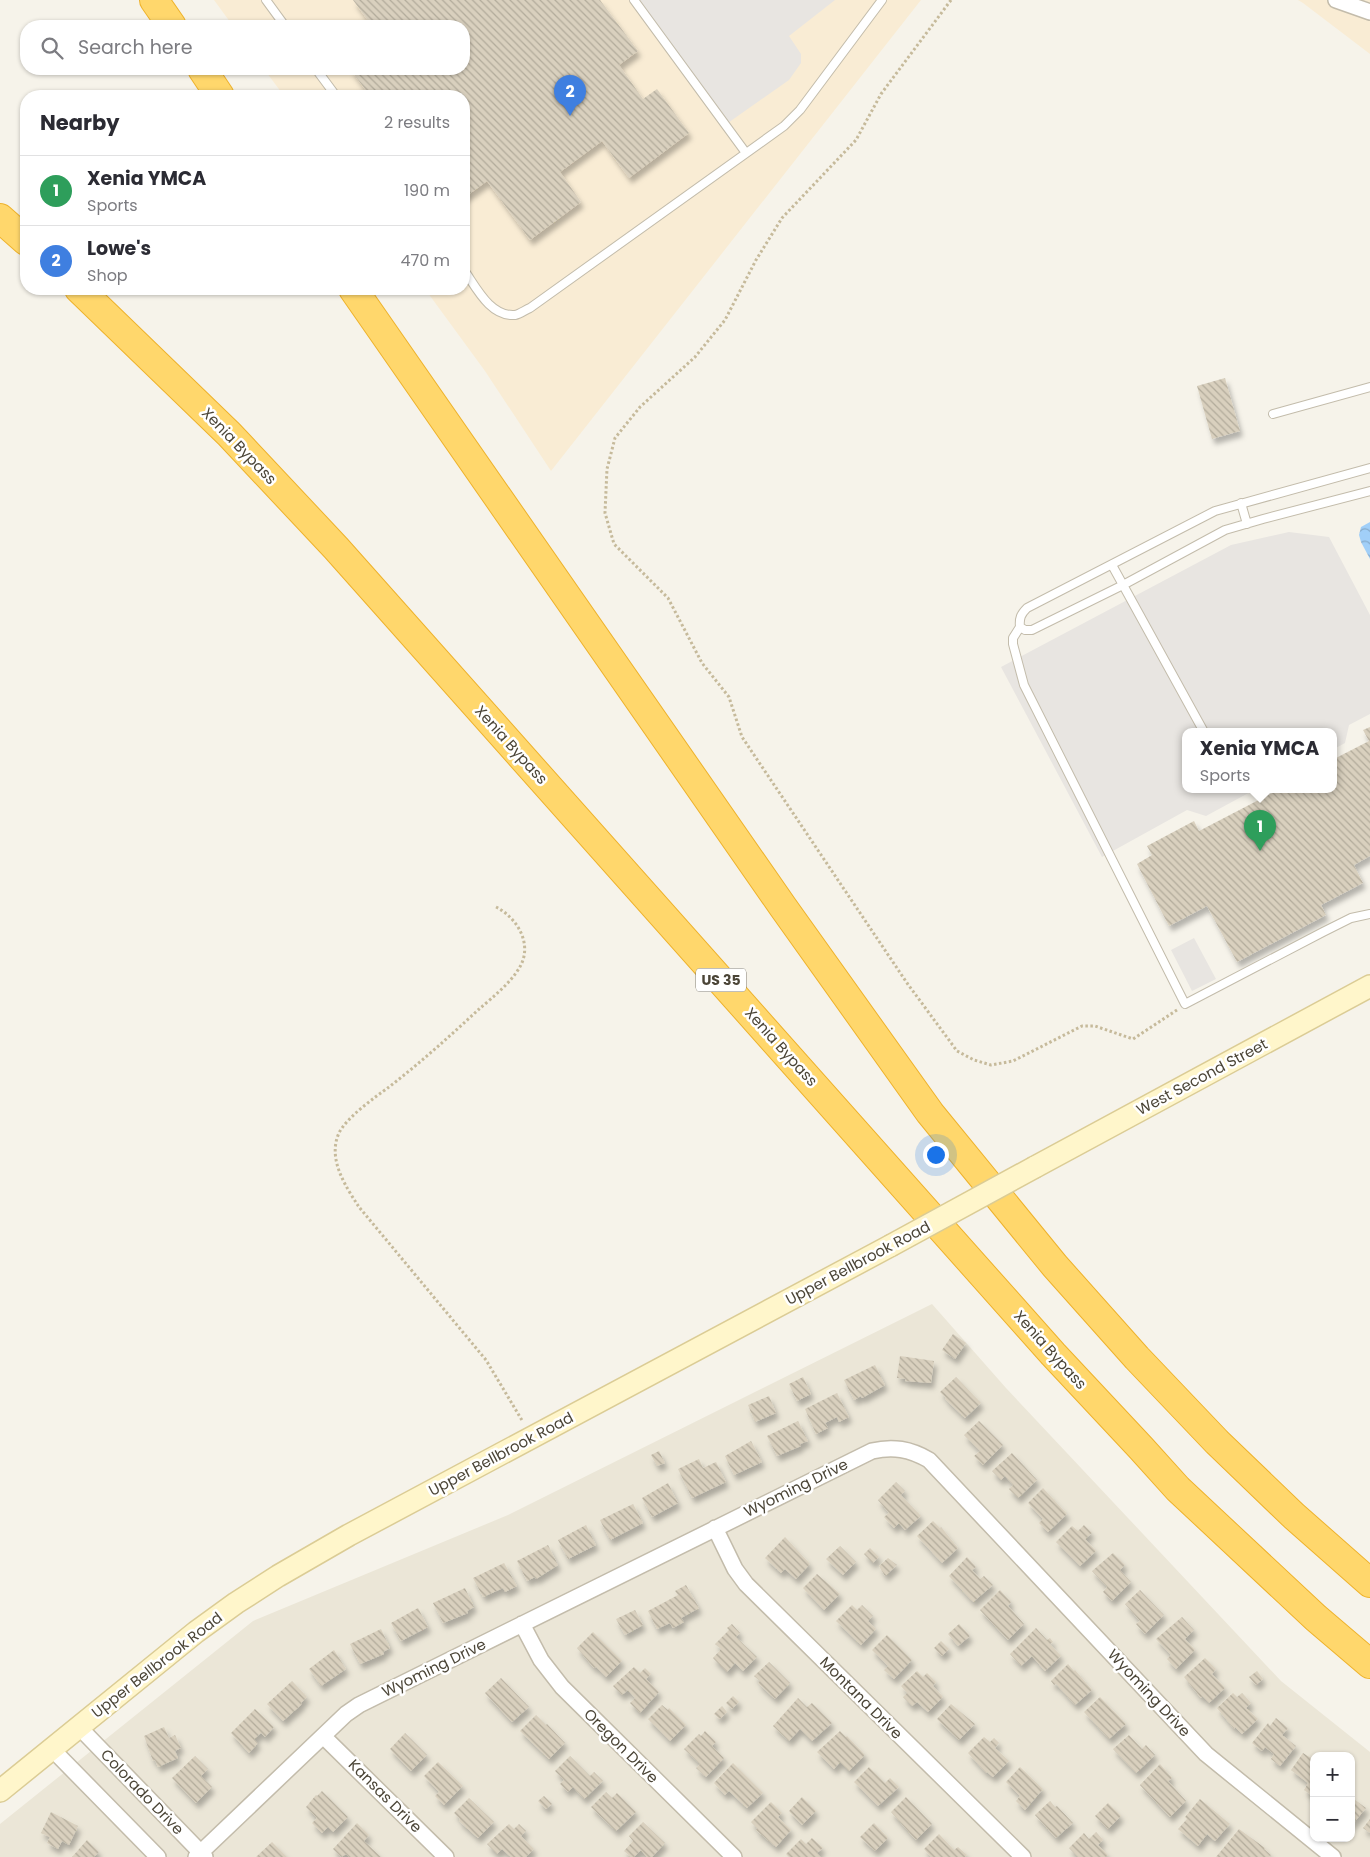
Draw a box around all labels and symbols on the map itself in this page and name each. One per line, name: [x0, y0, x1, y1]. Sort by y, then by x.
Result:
pin: 2: [554, 75, 586, 116]
street label: Xenia Bypass: [197, 403, 282, 489]
street label: Xenia Bypass: [470, 701, 553, 789]
pin: 1: [1244, 810, 1276, 851]
road number: US 35: [696, 968, 746, 992]
street label: Xenia Bypass: [740, 1003, 823, 1091]
street label: West Second Street: [1133, 1033, 1271, 1120]
your location: [923, 1142, 949, 1168]
street label: Upper Bellbrook Road: [782, 1216, 934, 1310]
street label: Xenia Bypass: [1009, 1306, 1092, 1394]
street label: Upper Bellbrook Road: [425, 1407, 577, 1501]
street label: Wyoming Drive: [740, 1453, 851, 1522]
street label: Upper Bellbrook Road: [87, 1607, 227, 1722]
street label: Wyoming Drive: [378, 1633, 489, 1702]
street label: Wyoming Drive: [1103, 1644, 1196, 1741]
street label: Montana Drive: [815, 1652, 907, 1744]
street label: Oregon Drive: [579, 1704, 663, 1788]
street label: Colorado Drive: [96, 1744, 189, 1839]
street label: Kansas Drive: [344, 1754, 427, 1837]

